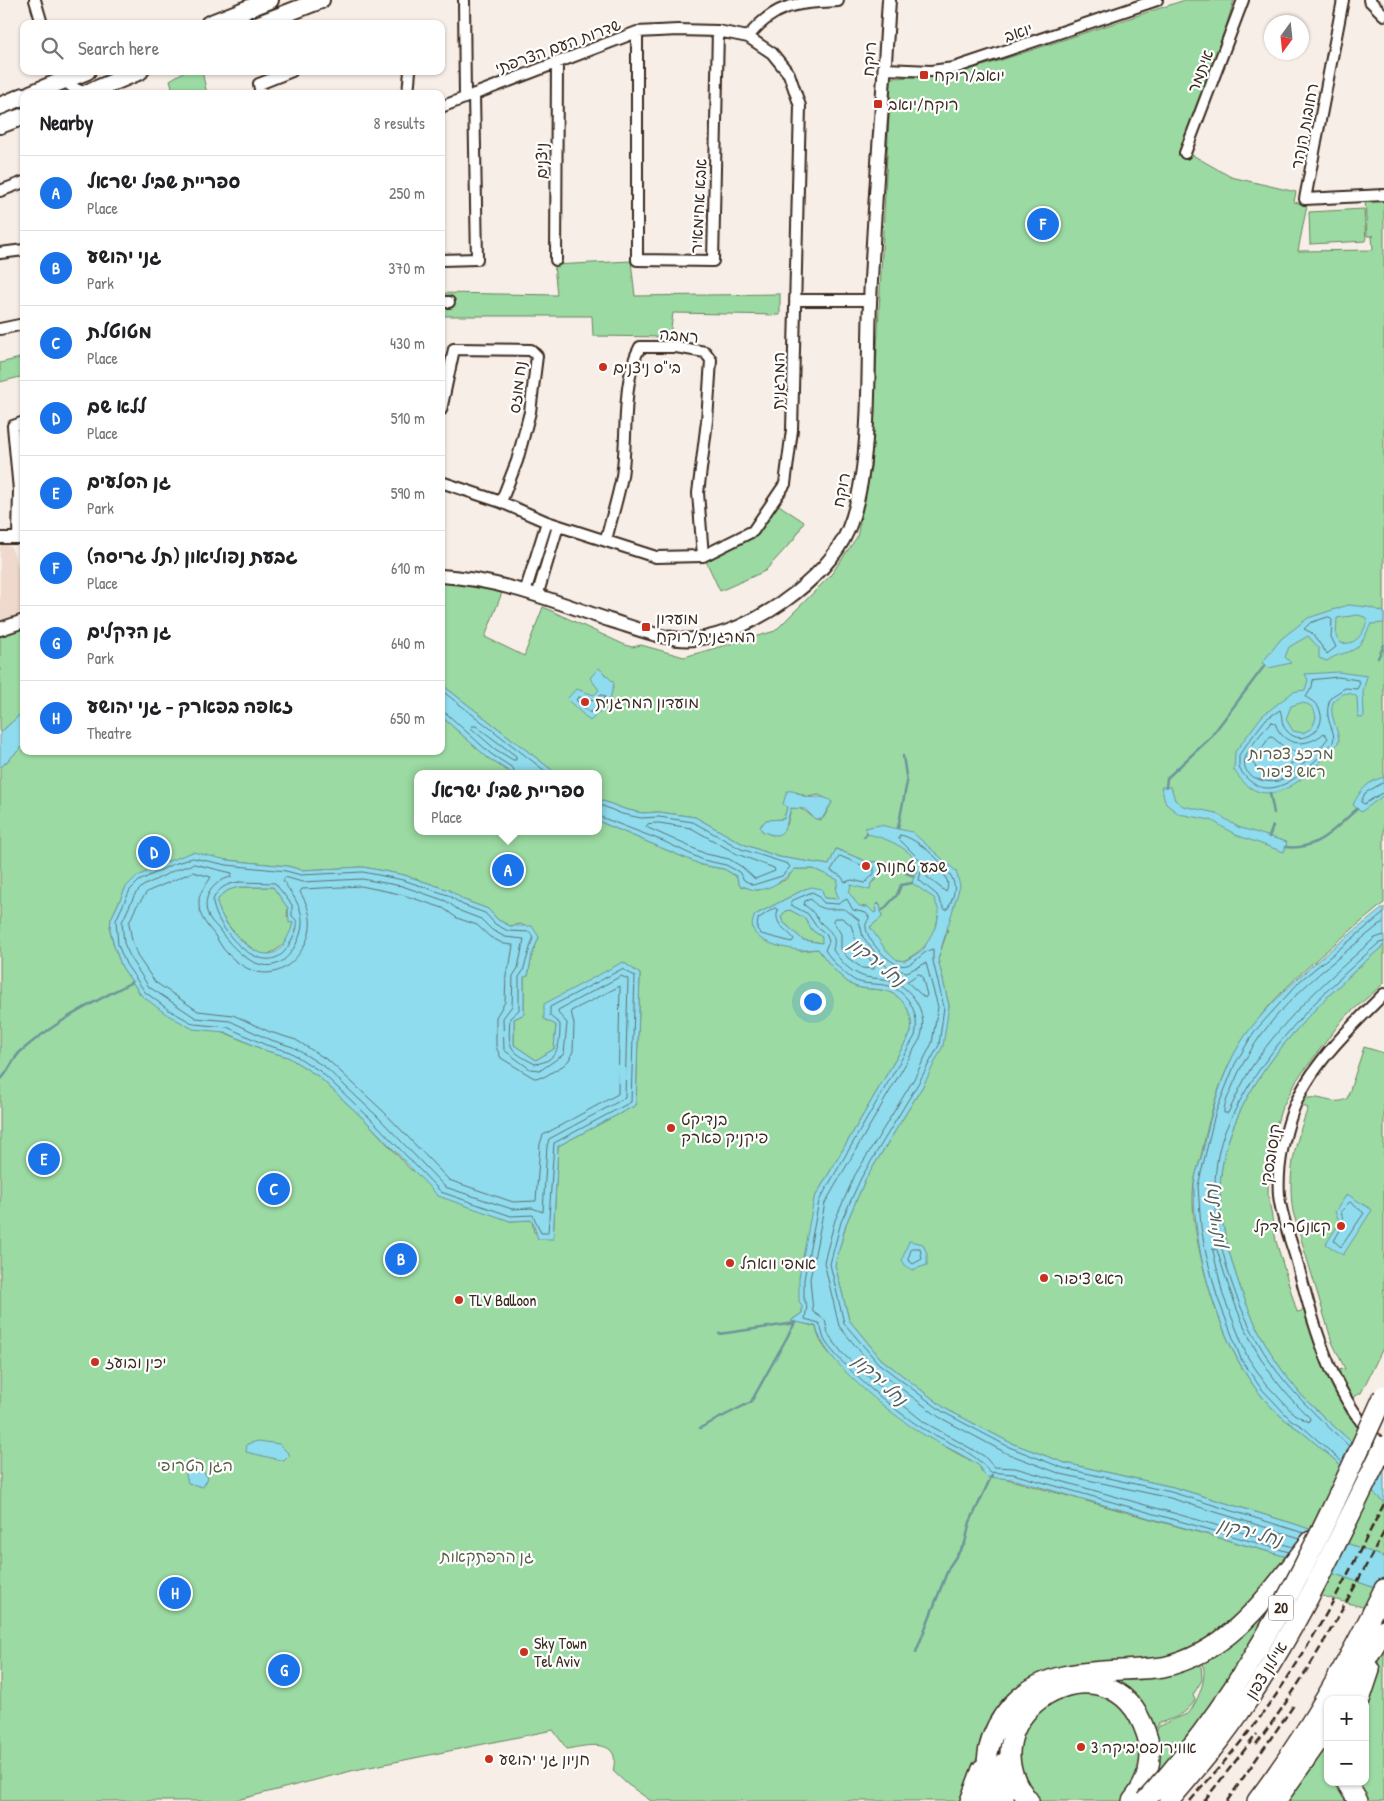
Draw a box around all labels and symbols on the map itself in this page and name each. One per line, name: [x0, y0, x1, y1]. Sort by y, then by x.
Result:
street label: שדרות העם הצרפתי: [492, 13, 624, 79]
north arrow: [1264, 15, 1309, 60]
street label: יואב: [1001, 17, 1035, 47]
street label: רוקח: [857, 41, 881, 77]
street label: איתמר: [1182, 46, 1218, 96]
place label: יואב/רוקח: [934, 64, 1005, 86]
marker: יואב/רוקח: [918, 69, 930, 81]
street label: רחובות הנהר: [1285, 81, 1323, 171]
place label: רוקח/יואב: [888, 93, 959, 115]
marker: רוקח/יואב: [872, 98, 884, 110]
street label: ניצנים: [530, 143, 552, 179]
street label: אבא אחימאיר: [685, 158, 711, 254]
pin: F: [1027, 205, 1059, 243]
street label: רמבה: [658, 322, 700, 348]
street label: המרגנית: [766, 352, 790, 410]
place label: בי"ס ניצנים: [613, 356, 681, 378]
street label: נח מוזס: [503, 359, 531, 415]
marker: בי"ס ניצנים: [597, 361, 609, 373]
street label: רוקח: [827, 471, 855, 509]
place label: מועדון המרגנית/רוקח: [656, 607, 756, 647]
marker: מועדון המרגנית/רוקח: [640, 621, 652, 633]
place label: מועדון המרגנית: [595, 691, 699, 713]
marker: מועדון המרגנית: [579, 696, 591, 708]
park label: מרכז צפרות ראש ציפור: [1247, 742, 1334, 782]
pin: D: [138, 833, 170, 871]
pin: A: [492, 851, 524, 889]
place label: שבע טחנות: [876, 855, 947, 877]
marker: שבע טחנות: [860, 860, 872, 872]
water label: נחל ירקון: [844, 931, 912, 993]
your location: [800, 989, 826, 1015]
place label: בנדיקט פיקניק פארק: [681, 1108, 768, 1148]
marker: בנדיקט פיקניק פארק: [665, 1122, 677, 1134]
street label: קוסובסקי: [1254, 1122, 1286, 1188]
pin: E: [28, 1140, 60, 1178]
pin: C: [258, 1170, 290, 1208]
water label: נחל איילון: [1198, 1181, 1231, 1251]
place label: קאנטרי דקל: [1253, 1215, 1331, 1237]
marker: קאנטרי דקל: [1335, 1220, 1347, 1232]
pin: B: [385, 1240, 417, 1278]
place label: אמפי וואהל: [740, 1252, 816, 1274]
marker: אמפי וואהל: [724, 1257, 736, 1269]
place label: ראש ציפור: [1054, 1267, 1124, 1289]
marker: ראש ציפור: [1038, 1272, 1050, 1284]
place label: TLV Balloon: [469, 1289, 537, 1311]
marker: TLV Balloon: [453, 1294, 465, 1306]
water label: נחל ירקון: [848, 1348, 914, 1412]
place label: יכין ובועז: [105, 1351, 166, 1373]
marker: יכין ובועז: [89, 1356, 101, 1368]
park label: הגן הטרופי: [157, 1454, 233, 1476]
water label: נחל ירקון: [1215, 1511, 1287, 1553]
park label: גן הרפתקאות: [439, 1545, 534, 1567]
pin: H: [159, 1574, 191, 1612]
road number: 20: [1268, 1596, 1294, 1620]
place label: Sky Town Tel Aviv: [534, 1632, 587, 1672]
street label: איילון צפון: [1240, 1637, 1292, 1703]
marker: Sky Town Tel Aviv: [518, 1646, 530, 1658]
pin: G: [268, 1651, 300, 1689]
place label: אווירופסיביקה 3: [1091, 1736, 1197, 1758]
marker: אווירופסיביקה 3: [1075, 1741, 1087, 1753]
place label: חניון גני יהושע: [499, 1748, 590, 1770]
marker: חניון גני יהושע: [483, 1753, 495, 1765]

